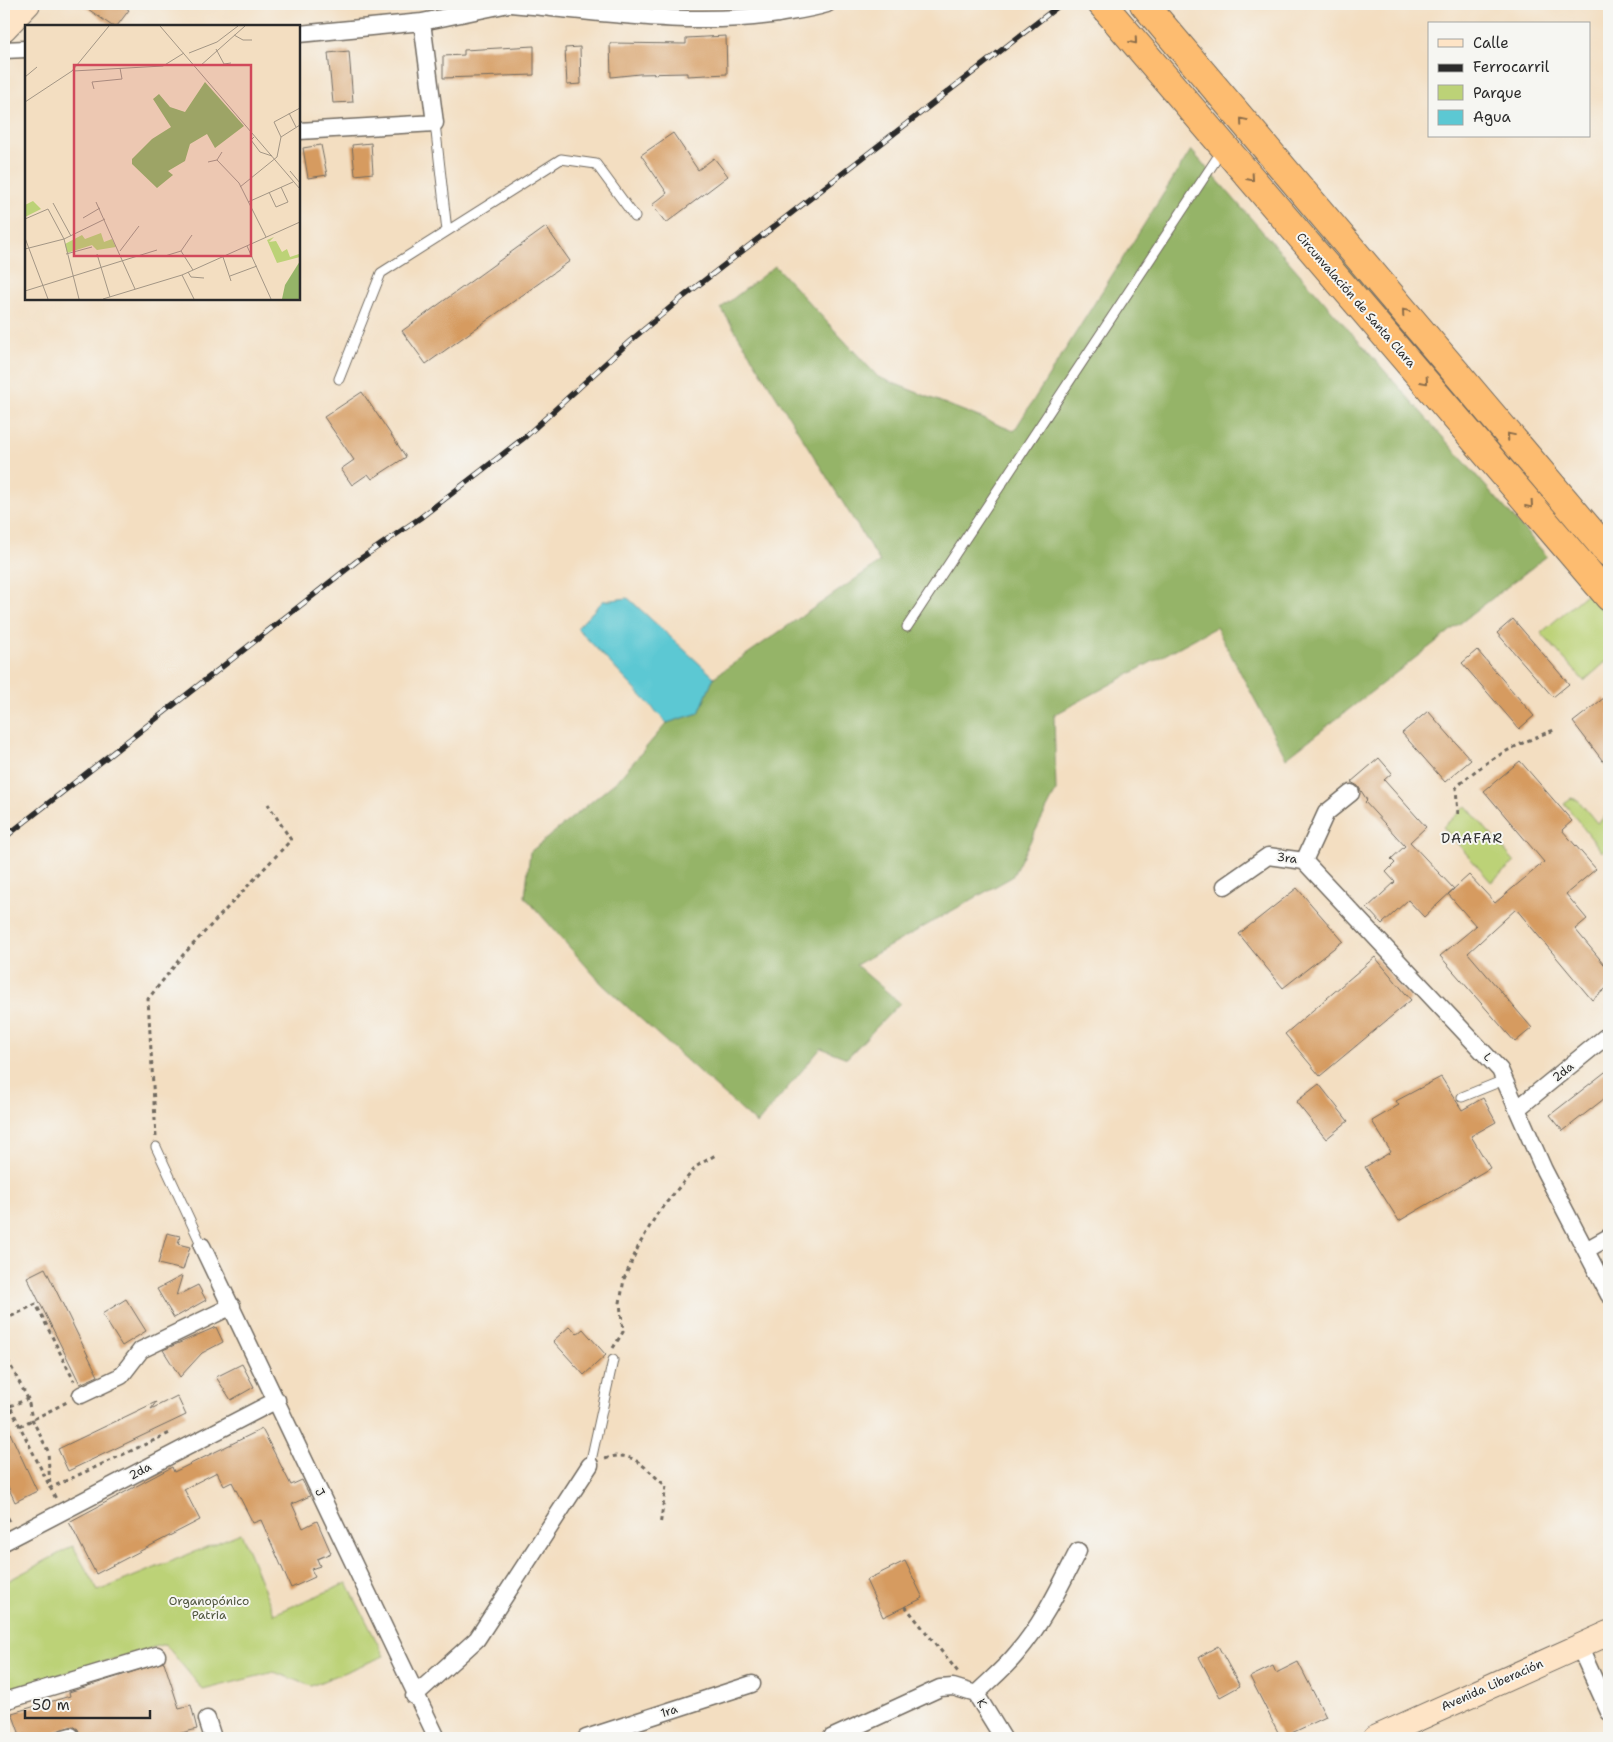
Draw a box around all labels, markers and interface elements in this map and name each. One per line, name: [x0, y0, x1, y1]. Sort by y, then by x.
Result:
legend: [1428, 22, 1590, 138]
inset map: [25, 25, 300, 300]
text: Calle: [1473, 33, 1509, 53]
one-way arrow: [1128, 35, 1137, 44]
text: Ferrocarril: [1473, 57, 1550, 77]
text: Parque: [1473, 83, 1522, 103]
text: Agua: [1473, 107, 1512, 127]
one-way arrow: [1240, 118, 1249, 127]
one-way arrow: [1245, 172, 1254, 181]
street label: Circunvalación de Santa Clara: [1293, 229, 1419, 371]
one-way arrow: [1402, 309, 1411, 318]
one-way arrow: [1419, 375, 1427, 384]
one-way arrow: [1507, 433, 1516, 442]
one-way arrow: [1525, 499, 1534, 508]
district label: DAAFAR: [1441, 829, 1503, 847]
street label: 3ra: [1276, 849, 1299, 867]
street label: L: [1480, 1049, 1496, 1065]
street label: 2da: [1549, 1058, 1577, 1085]
street label: 2da: [126, 1458, 154, 1483]
street label: J: [311, 1485, 329, 1499]
park label: Organopónico Patria: [169, 1593, 249, 1623]
street label: Avenida Liberación: [1439, 1655, 1545, 1715]
scale bar: [25, 1687, 150, 1719]
text: 50 m: [32, 1695, 70, 1715]
street label: K: [973, 1696, 991, 1711]
street label: 1ra: [658, 1701, 680, 1721]

